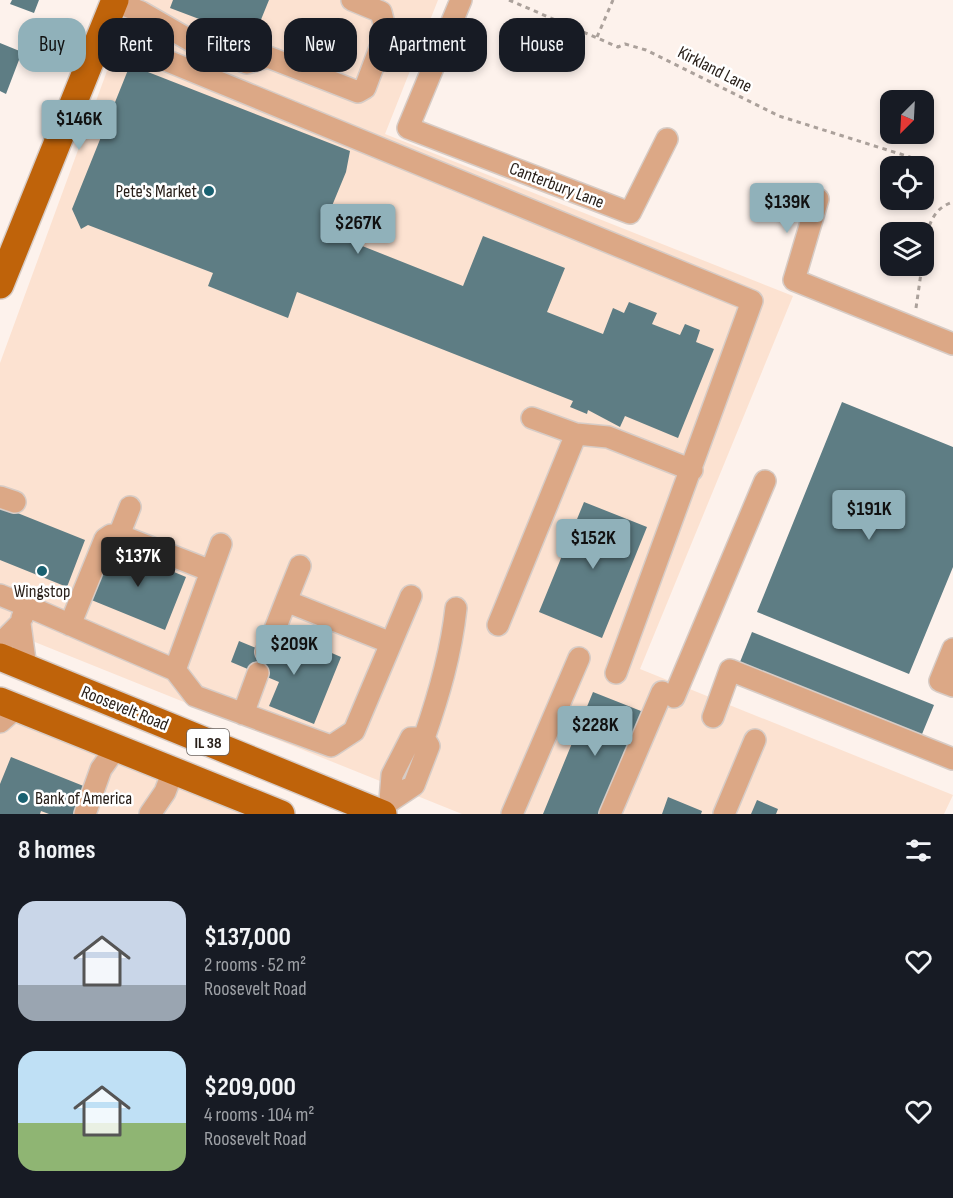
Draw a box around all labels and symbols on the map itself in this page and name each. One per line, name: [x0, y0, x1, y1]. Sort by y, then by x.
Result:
street label: Kirkland Lane: [674, 42, 755, 97]
north arrow: [880, 90, 934, 144]
pin: $146K: [37, 100, 121, 151]
street label: Canterbury Lane: [507, 158, 607, 213]
place label: Pete's Market: [115, 181, 198, 202]
pin: $139K: [745, 183, 829, 234]
marker: Pete's Market: [202, 184, 216, 198]
pin: $267K: [316, 204, 400, 255]
pin: $191K: [827, 490, 911, 541]
pin: $152K: [551, 519, 635, 570]
pin: $137K: [96, 537, 180, 588]
marker: Wingstop: [35, 564, 49, 578]
place label: Wingstop: [14, 581, 70, 602]
pin: $209K: [252, 625, 336, 676]
street label: Roosevelt Road: [78, 681, 172, 735]
pin: $228K: [553, 706, 637, 757]
road number: IL 38: [187, 729, 229, 755]
place label: Bank of America: [35, 788, 132, 809]
marker: Bank of America: [16, 791, 30, 805]

